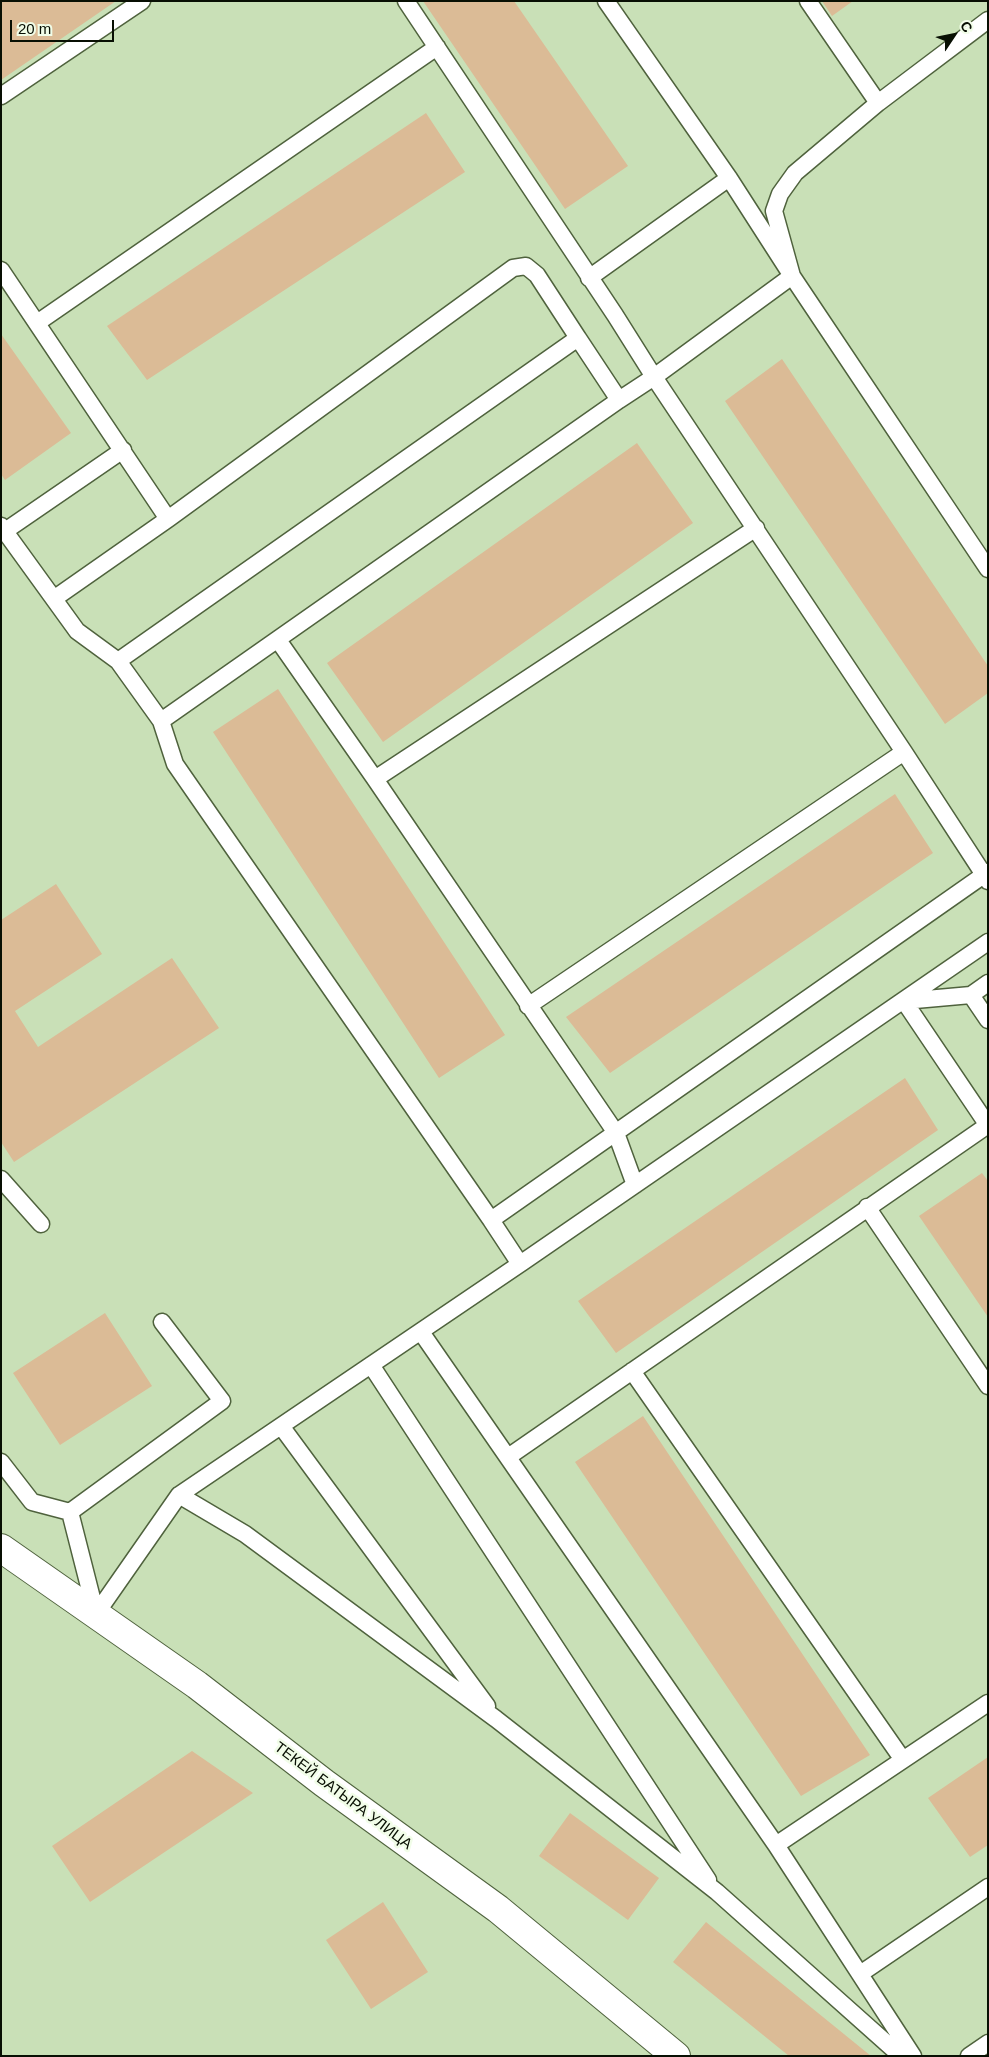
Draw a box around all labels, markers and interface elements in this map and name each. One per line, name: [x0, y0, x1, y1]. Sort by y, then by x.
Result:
scale bar: [12, 10, 116, 42]
north arrow: [929, 10, 979, 60]
text: С: [957, 18, 976, 35]
text: 20 m: [18, 20, 51, 37]
street label: ТЕКЕЙ БАТЫРА УЛИЦА: [271, 1738, 415, 1854]

